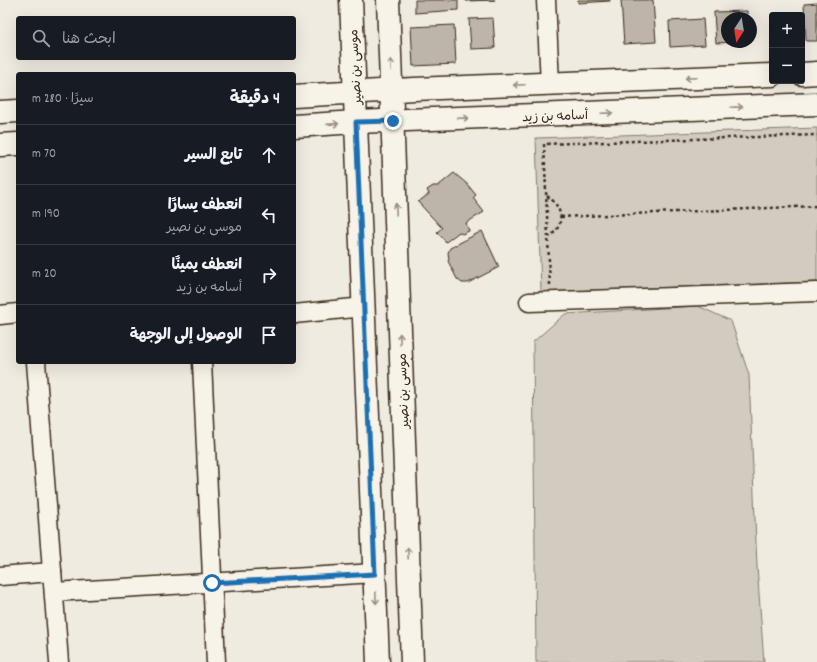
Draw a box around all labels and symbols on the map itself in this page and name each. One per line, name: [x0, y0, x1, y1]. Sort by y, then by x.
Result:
north arrow: [721, 12, 757, 48]
street label: موسى بن نصير: [345, 29, 368, 106]
one-way arrow: [387, 59, 395, 72]
one-way arrow: [685, 74, 698, 82]
one-way arrow: [513, 81, 526, 89]
one-way arrow: [730, 104, 743, 111]
street label: أسامه بن زيد: [522, 107, 589, 128]
one-way arrow: [600, 109, 613, 116]
route end: [384, 112, 402, 130]
one-way arrow: [456, 115, 469, 122]
one-way arrow: [326, 120, 339, 127]
one-way arrow: [392, 203, 400, 216]
one-way arrow: [397, 333, 404, 346]
street label: موسى بن نصير: [394, 353, 415, 430]
one-way arrow: [404, 547, 412, 560]
route start: [203, 574, 221, 592]
one-way arrow: [372, 591, 380, 604]

